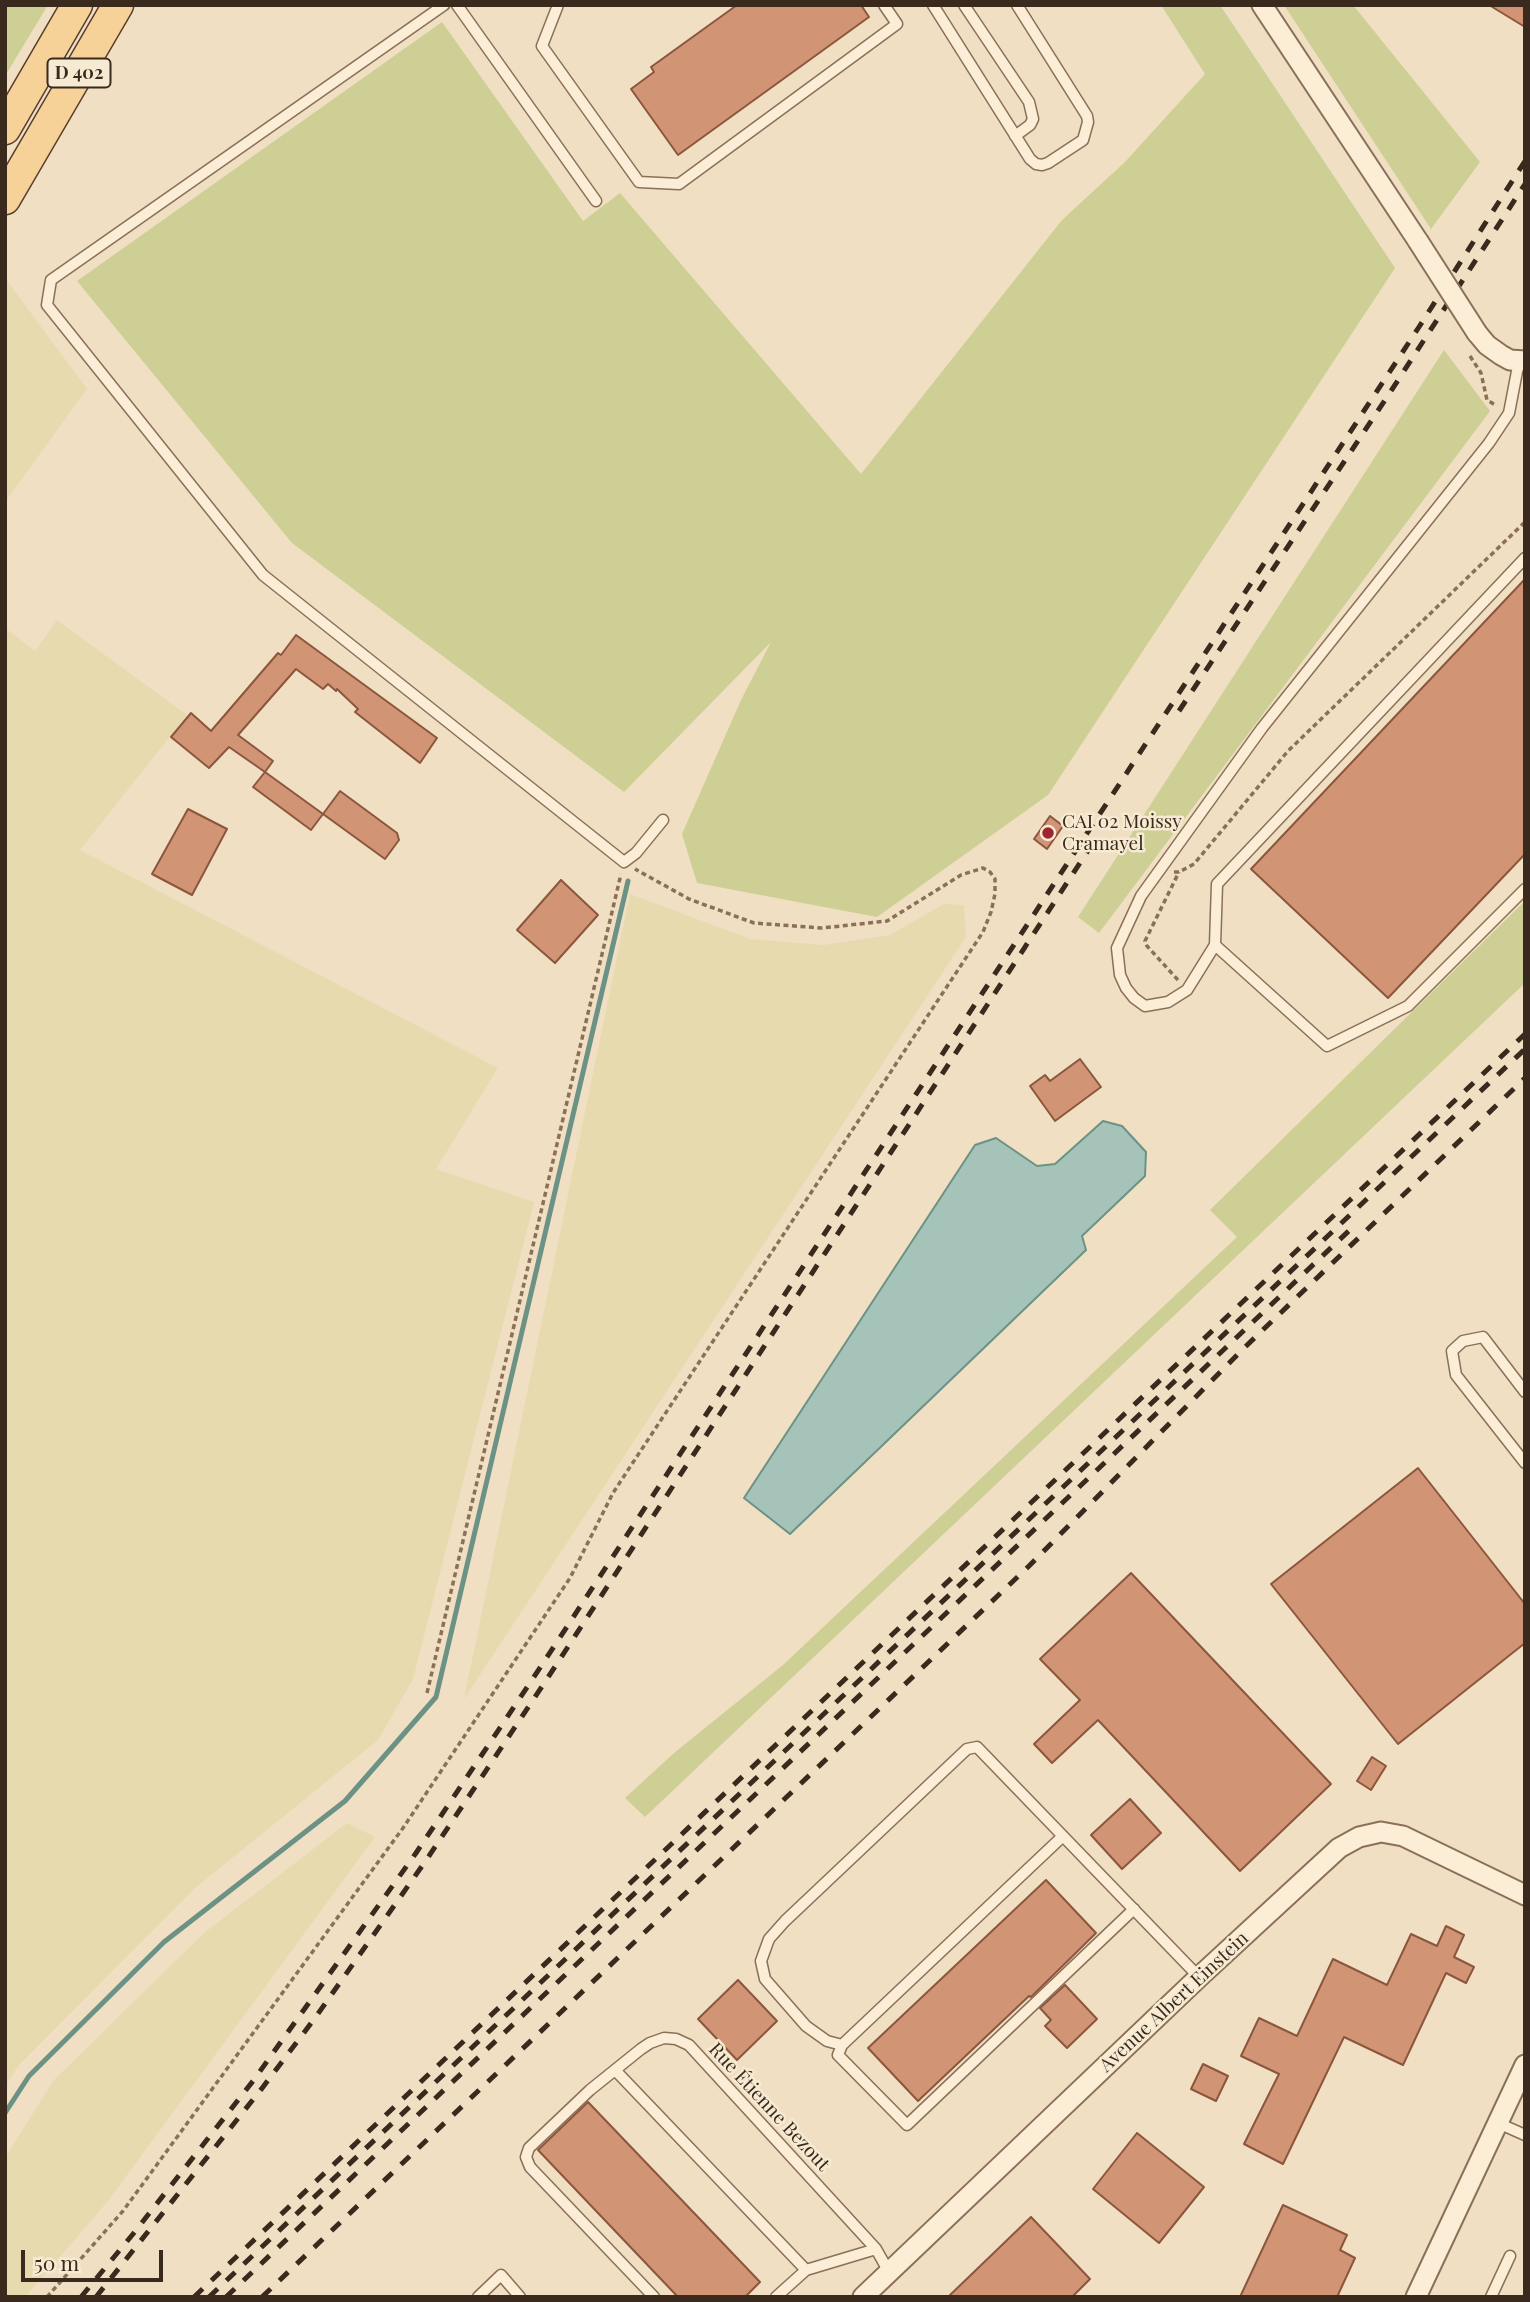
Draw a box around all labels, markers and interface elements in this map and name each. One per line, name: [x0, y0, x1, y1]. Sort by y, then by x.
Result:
road number: D 402: [48, 58, 110, 88]
place label: CAI 02 Moissy Cramayel: [1062, 811, 1182, 855]
marker: CAI 02 Moissy Cramayel: [1040, 825, 1056, 841]
street label: Avenue Albert Einstein: [1095, 1927, 1253, 2077]
street label: Rue Étienne Bezout: [704, 2038, 834, 2176]
scale bar: [24, 2236, 166, 2280]
text: 50 m: [34, 2248, 79, 2276]

